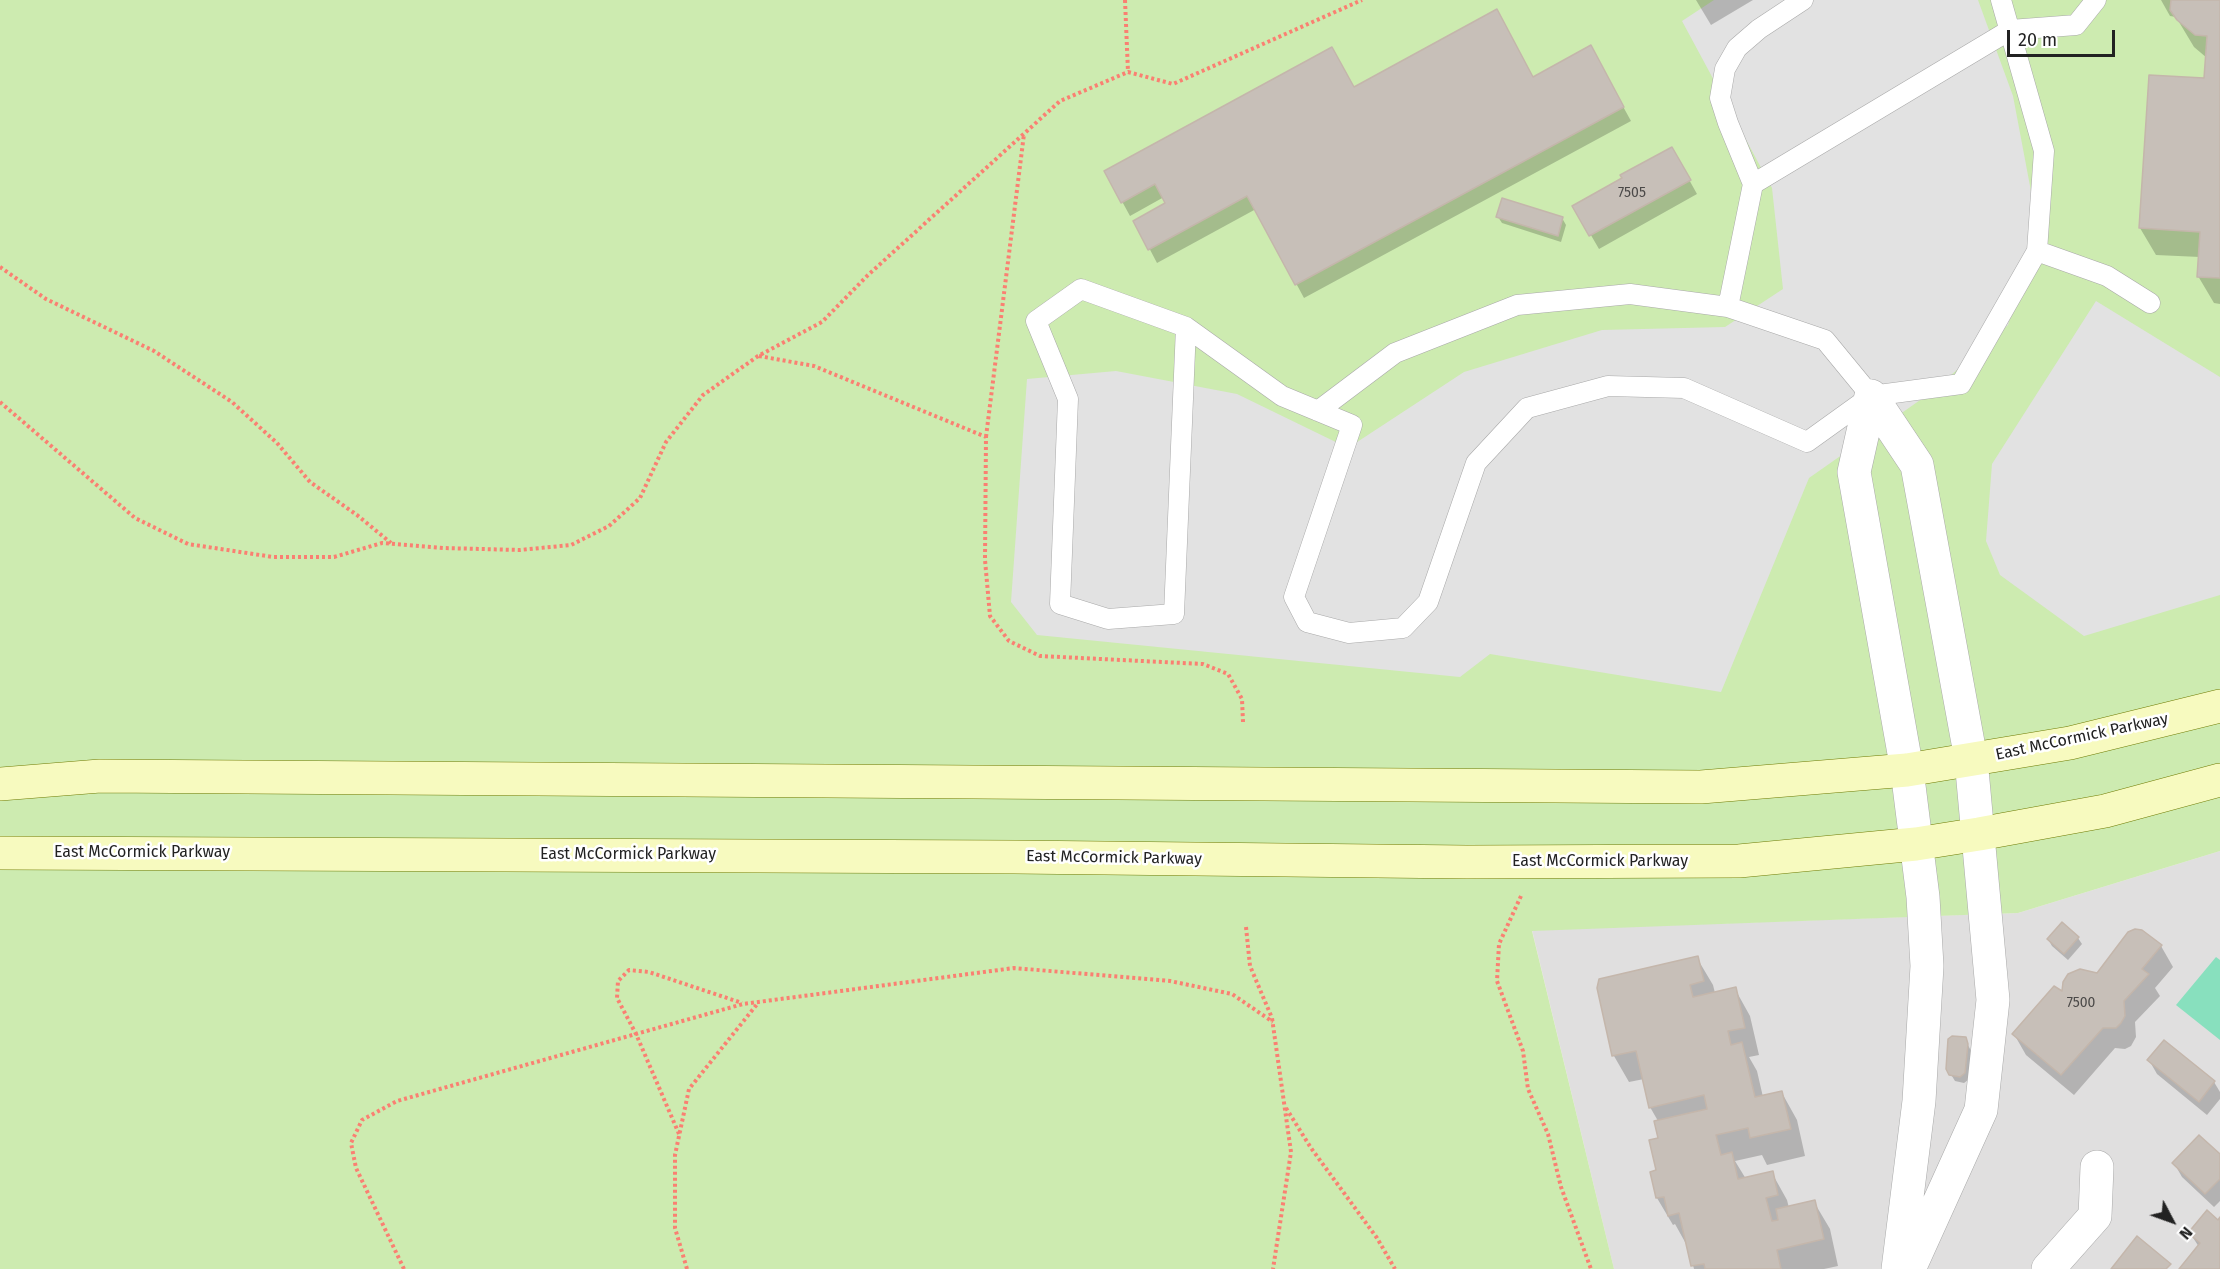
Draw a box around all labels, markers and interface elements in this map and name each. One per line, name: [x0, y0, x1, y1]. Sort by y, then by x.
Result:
scale bar: [2010, 18, 2118, 56]
text: 20 m: [2018, 29, 2057, 51]
house number: 7505: [1618, 185, 1646, 201]
street label: East McCormick Parkway: [1994, 709, 2170, 765]
street label: East McCormick Parkway: [54, 843, 230, 863]
street label: East McCormick Parkway: [540, 845, 716, 865]
street label: East McCormick Parkway: [1026, 847, 1202, 869]
street label: East McCormick Parkway: [1512, 852, 1688, 872]
house number: 7500: [2067, 995, 2095, 1011]
north arrow: [2142, 1191, 2202, 1251]
text: N: [2175, 1223, 2197, 1243]

